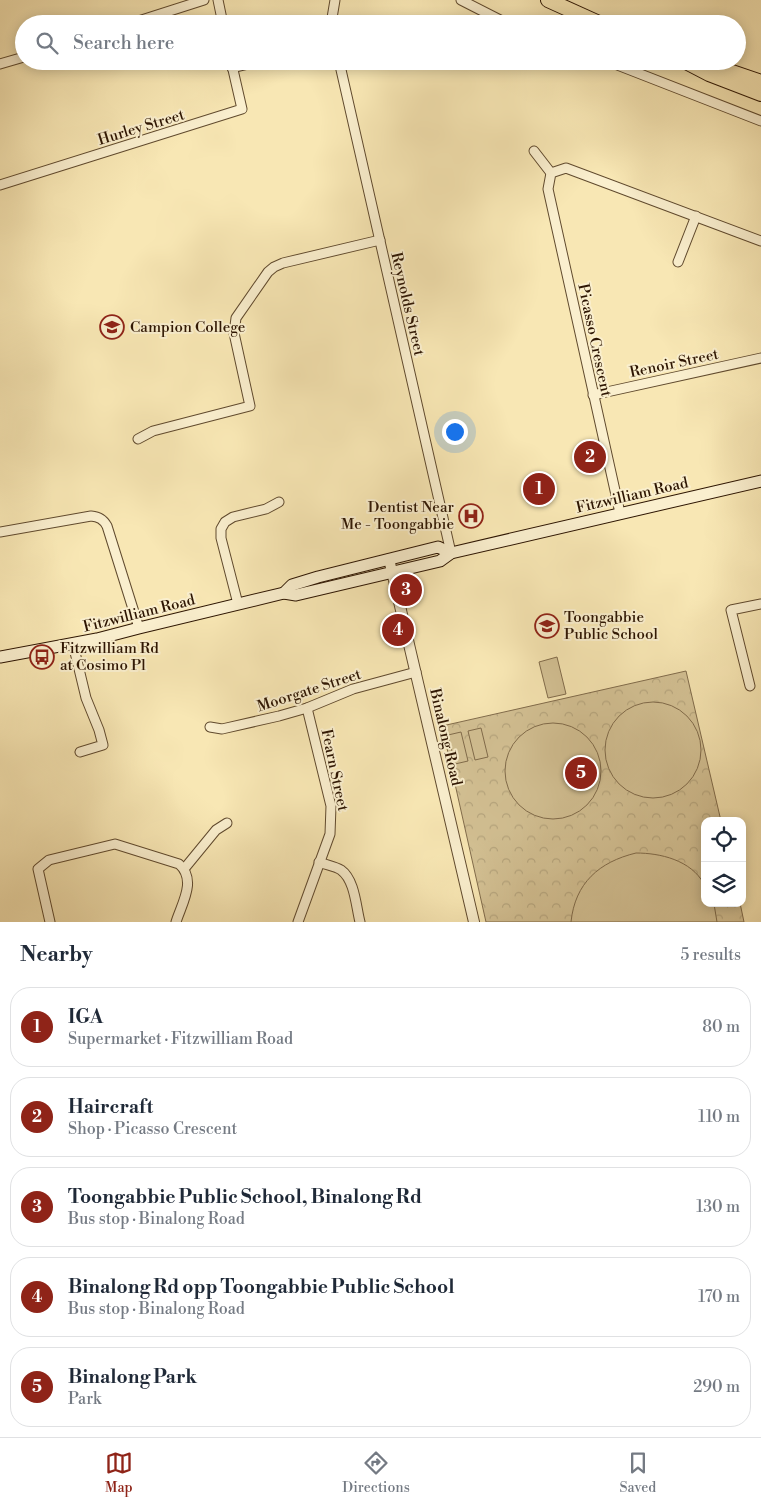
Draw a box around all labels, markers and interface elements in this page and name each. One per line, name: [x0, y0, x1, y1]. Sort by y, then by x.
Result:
search box: [15, 15, 746, 70]
icon: search: [33, 29, 61, 57]
text: Search here: [73, 31, 174, 55]
street label: Hurley Street: [95, 105, 188, 150]
street label: Reynolds Street: [386, 250, 429, 358]
street label: Picasso Crescent: [573, 282, 616, 399]
school or university icon: Campion College: [99, 314, 125, 340]
place label: Campion College: [130, 318, 245, 337]
street label: Renoir Street: [628, 345, 721, 382]
your location: [442, 419, 468, 445]
pin: 2: [574, 438, 606, 476]
pin: 1: [523, 470, 555, 508]
street label: Fitzwilliam Road: [574, 473, 691, 518]
place label: Dentist Near Me - Toongabbie: [341, 498, 455, 534]
hospital icon: Dentist Near Me - Toongabbie: [458, 503, 484, 529]
pin: 3: [390, 571, 422, 609]
street label: Fitzwilliam Road: [81, 590, 198, 637]
place label: Toongabbie Public School: [564, 608, 658, 644]
pin: 4: [382, 611, 414, 649]
school or university icon: Toongabbie Public School: [534, 613, 560, 639]
place label: Fitzwilliam Rd at Cosimo Pl: [60, 639, 159, 675]
bus stop icon: Fitzwilliam Rd at Cosimo Pl: [29, 644, 55, 670]
street label: Moorgate Street: [255, 664, 364, 716]
street label: Binalong Road: [425, 686, 466, 788]
street label: Fearn Street: [317, 727, 353, 814]
pin: 5: [565, 754, 597, 792]
map controls: [701, 817, 746, 907]
button: locate: [701, 817, 746, 862]
button: layers: [701, 862, 746, 907]
text: Nearby: [20, 942, 93, 968]
text: 5 results: [680, 945, 741, 965]
text: IGA: [68, 1005, 103, 1029]
text: 1: [33, 1017, 41, 1037]
text: 80 m: [702, 1017, 740, 1037]
text: Supermarket · Fitzwilliam Road: [68, 1029, 293, 1049]
text: Haircraft: [68, 1095, 153, 1119]
text: 2: [32, 1107, 42, 1127]
text: 110 m: [698, 1107, 740, 1127]
text: Shop · Picasso Crescent: [68, 1119, 237, 1139]
text: Toongabbie Public School, Binalong Rd: [68, 1185, 422, 1209]
text: 3: [32, 1197, 42, 1217]
text: 130 m: [696, 1197, 740, 1217]
text: Bus stop · Binalong Road: [68, 1209, 245, 1229]
text: Binalong Rd opp Toongabbie Public School: [68, 1275, 454, 1299]
text: 4: [32, 1287, 42, 1307]
text: 170 m: [698, 1287, 740, 1307]
text: Bus stop · Binalong Road: [68, 1299, 245, 1319]
text: Binalong Park: [68, 1365, 197, 1389]
text: 5: [32, 1377, 42, 1397]
text: 290 m: [693, 1377, 740, 1397]
text: Park: [68, 1389, 101, 1409]
tab: Map: [105, 1449, 133, 1497]
tab: Directions: [342, 1449, 410, 1497]
tab: Saved: [619, 1449, 656, 1497]

